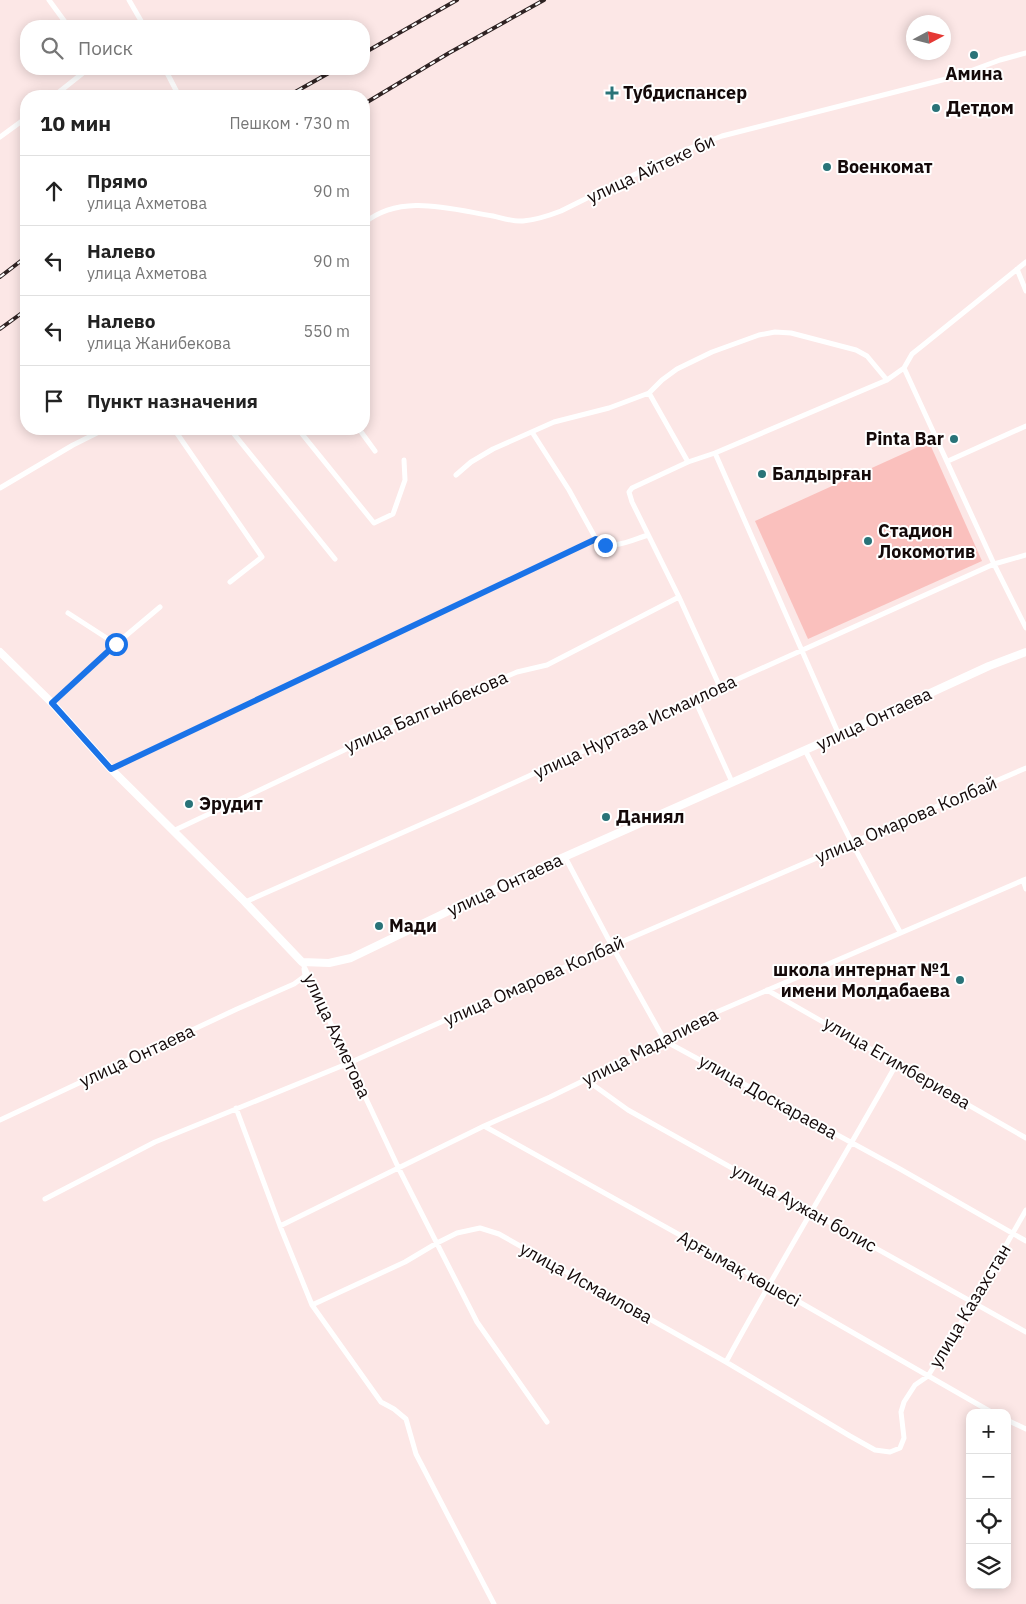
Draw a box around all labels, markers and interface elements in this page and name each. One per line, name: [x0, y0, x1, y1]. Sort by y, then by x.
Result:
north arrow: [906, 15, 951, 60]
search box: [20, 20, 370, 75]
icon: search: [38, 34, 66, 62]
text: Поиск: [78, 36, 133, 60]
marker: Амина: [968, 49, 980, 61]
place label: Амина: [945, 62, 1003, 85]
place label: Тубдиспансер: [623, 81, 747, 104]
marker: Тубдиспансер: [605, 86, 619, 100]
place label: Детдом: [946, 96, 1014, 119]
marker: Детдом: [930, 102, 942, 114]
text: 10 мин: [40, 109, 111, 137]
text: Пешком · 730 m: [229, 113, 350, 133]
street label: улица Айтеке би: [583, 129, 719, 208]
place label: Военкомат: [837, 155, 933, 178]
marker: Военкомат: [821, 161, 833, 173]
text: Прямо: [87, 169, 148, 193]
icon: ahead: [40, 177, 68, 205]
text: 90 m: [313, 181, 350, 201]
text: улица Ахметова: [87, 193, 207, 213]
text: Налево: [87, 239, 156, 263]
icon: left: [40, 247, 68, 275]
text: 90 m: [313, 251, 350, 271]
text: улица Ахметова: [87, 263, 207, 283]
text: Налево: [87, 309, 156, 333]
icon: left: [40, 317, 68, 345]
text: 550 m: [303, 321, 350, 341]
text: улица Жанибекова: [87, 333, 231, 353]
icon: arrive: [40, 387, 68, 415]
text: Пункт назначения: [87, 389, 258, 413]
place label: Pinta Bar: [865, 427, 944, 450]
marker: Pinta Bar: [948, 433, 960, 445]
place label: Балдырған: [772, 462, 872, 485]
marker: Балдырған: [756, 468, 768, 480]
place label: Стадион Локомотив: [878, 519, 975, 563]
route end: [594, 534, 617, 557]
marker: Стадион Локомотив: [862, 535, 874, 547]
route start: [105, 633, 128, 656]
street label: улица Балгынбекова: [341, 665, 511, 758]
street label: улица Нуртаза Исмаилова: [530, 669, 740, 784]
street label: улица Онтаева: [812, 682, 936, 755]
street label: улица Омарова Колбай: [811, 771, 1000, 868]
place label: Эрудит: [199, 792, 263, 815]
marker: Эрудит: [183, 798, 195, 810]
place label: Даниял: [616, 805, 684, 828]
marker: Даниял: [600, 811, 612, 823]
street label: улица Онтаева: [443, 848, 567, 921]
place label: Мади: [389, 914, 437, 937]
marker: Мади: [373, 920, 385, 932]
street label: улица Омарова Колбай: [440, 930, 628, 1031]
place label: школа интернат №1 имени Молдабаева: [773, 958, 950, 1002]
street label: улица Ахметова: [299, 970, 377, 1102]
marker: школа интернат №1 имени Молдабаева: [954, 974, 966, 986]
street label: улица Мадалиева: [578, 1002, 722, 1091]
street label: улица Егимбериева: [820, 1011, 975, 1114]
street label: улица Онтаева: [75, 1019, 199, 1092]
street label: улица Доскараева: [695, 1049, 842, 1144]
street label: улица Аужан болис: [728, 1158, 881, 1257]
street label: Арғымақ көшесі: [674, 1225, 805, 1312]
street label: улица Исмаилова: [516, 1237, 657, 1329]
street label: улица Казахстан: [923, 1240, 1016, 1372]
map controls: [966, 1409, 1011, 1589]
button: +: [966, 1409, 1011, 1454]
button: −: [966, 1454, 1011, 1499]
button: locate: [966, 1499, 1011, 1544]
button: layers: [966, 1544, 1011, 1589]

